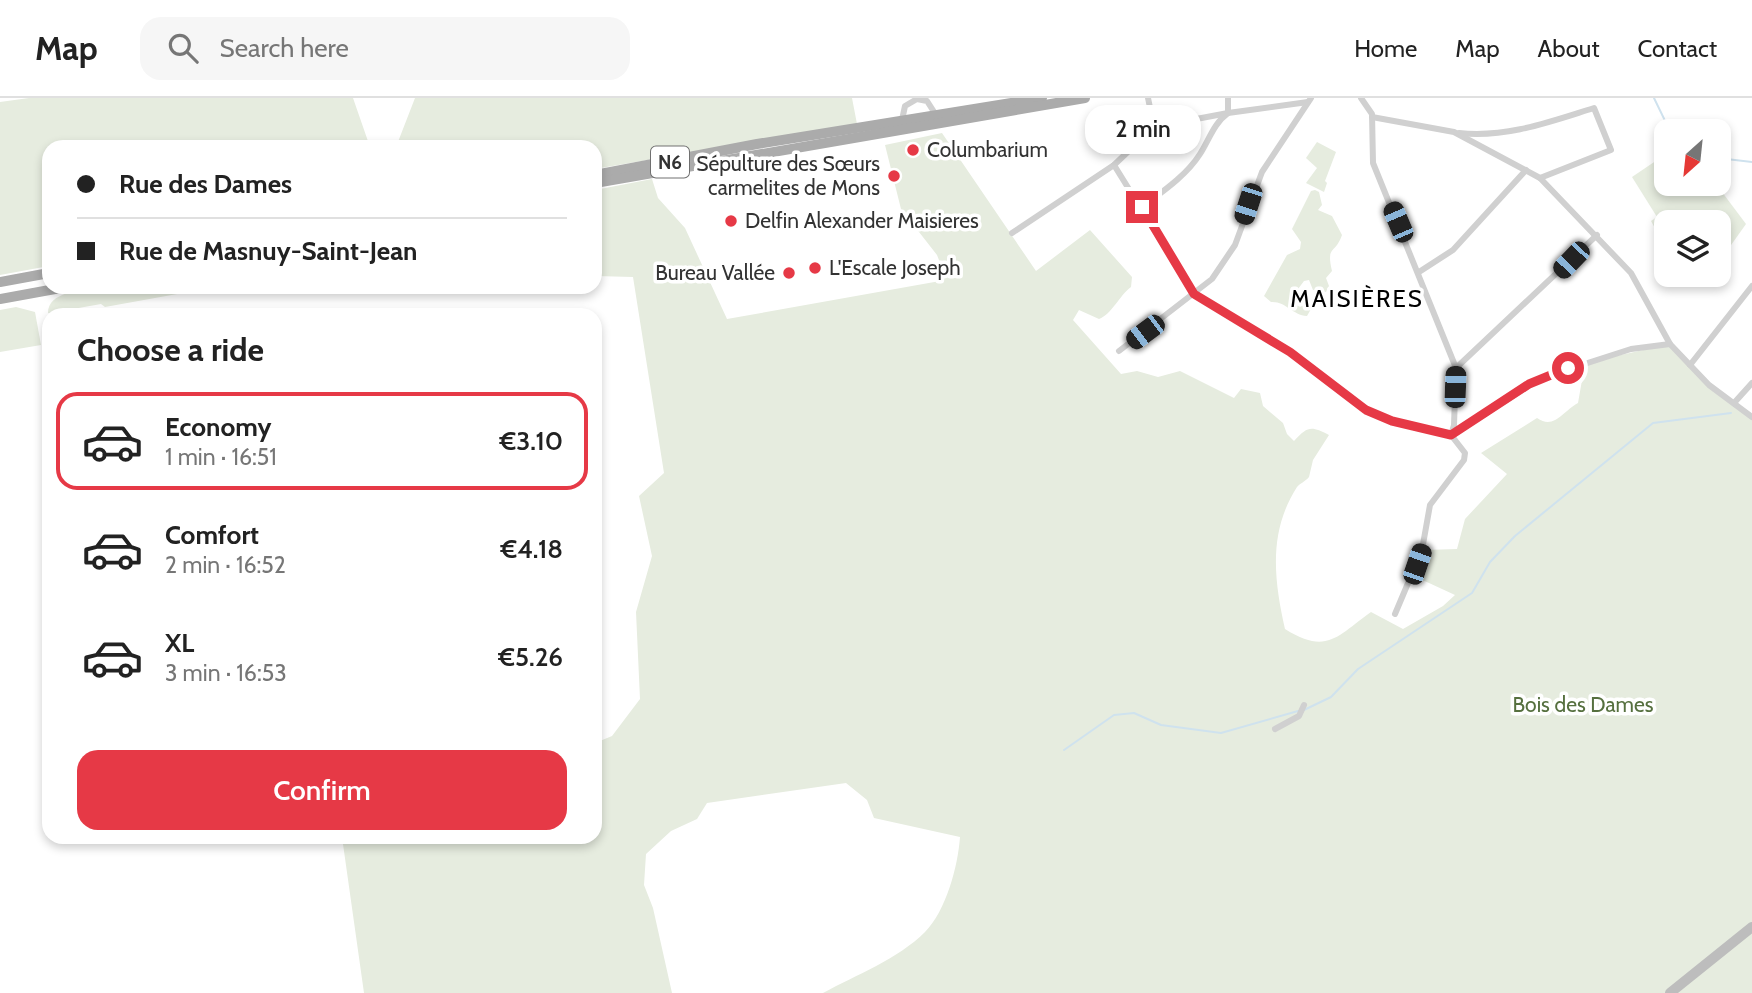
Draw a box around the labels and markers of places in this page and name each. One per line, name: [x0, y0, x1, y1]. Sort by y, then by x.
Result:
place label: Columbarium: [927, 137, 1048, 162]
marker: Columbarium: [905, 142, 921, 158]
place label: Sépulture des Sœurs carmelites de Mons: [696, 151, 880, 200]
marker: Sépulture des Sœurs carmelites de Mons: [886, 168, 902, 184]
place label: Delfin Alexander Maisieres: [745, 208, 979, 233]
marker: Delfin Alexander Maisieres: [723, 213, 739, 229]
place label: L'Escale Joseph: [829, 255, 961, 280]
place label: Bureau Vallée: [655, 260, 775, 285]
marker: L'Escale Joseph: [807, 260, 823, 276]
marker: Bureau Vallée: [781, 265, 797, 281]

